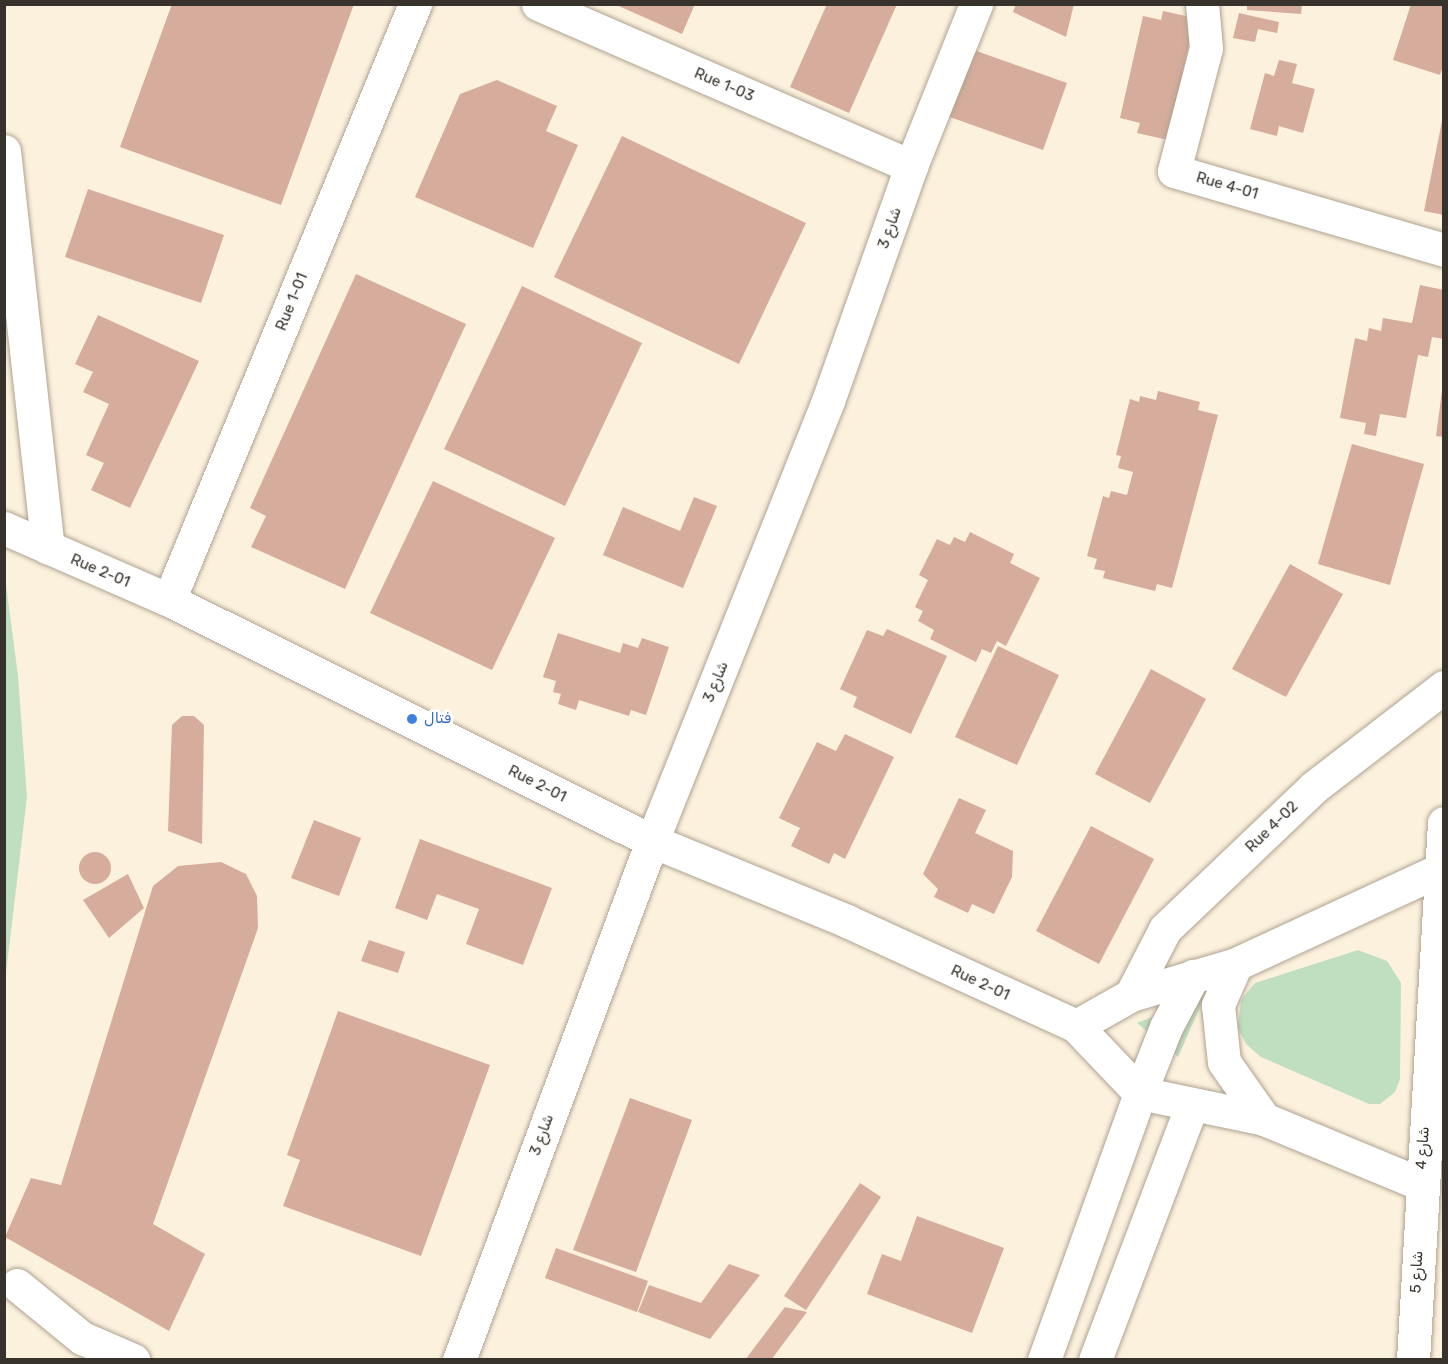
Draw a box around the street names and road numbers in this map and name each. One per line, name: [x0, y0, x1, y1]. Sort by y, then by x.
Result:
street label: Rue 1-03: [691, 64, 757, 106]
street label: Rue 4-01: [1194, 169, 1260, 203]
street label: شارع 3: [875, 205, 905, 251]
street label: Rue 1-01: [272, 271, 312, 333]
street label: Rue 2-01: [68, 550, 132, 592]
street label: شارع 3: [700, 659, 732, 705]
street label: Rue 2-01: [505, 762, 569, 806]
street label: Rue 4-02: [1242, 798, 1302, 856]
street label: Rue 2-01: [948, 962, 1012, 1004]
street label: شارع 3: [526, 1112, 558, 1158]
street label: شارع 4: [1413, 1126, 1433, 1170]
street label: شارع 5: [1407, 1250, 1427, 1294]

